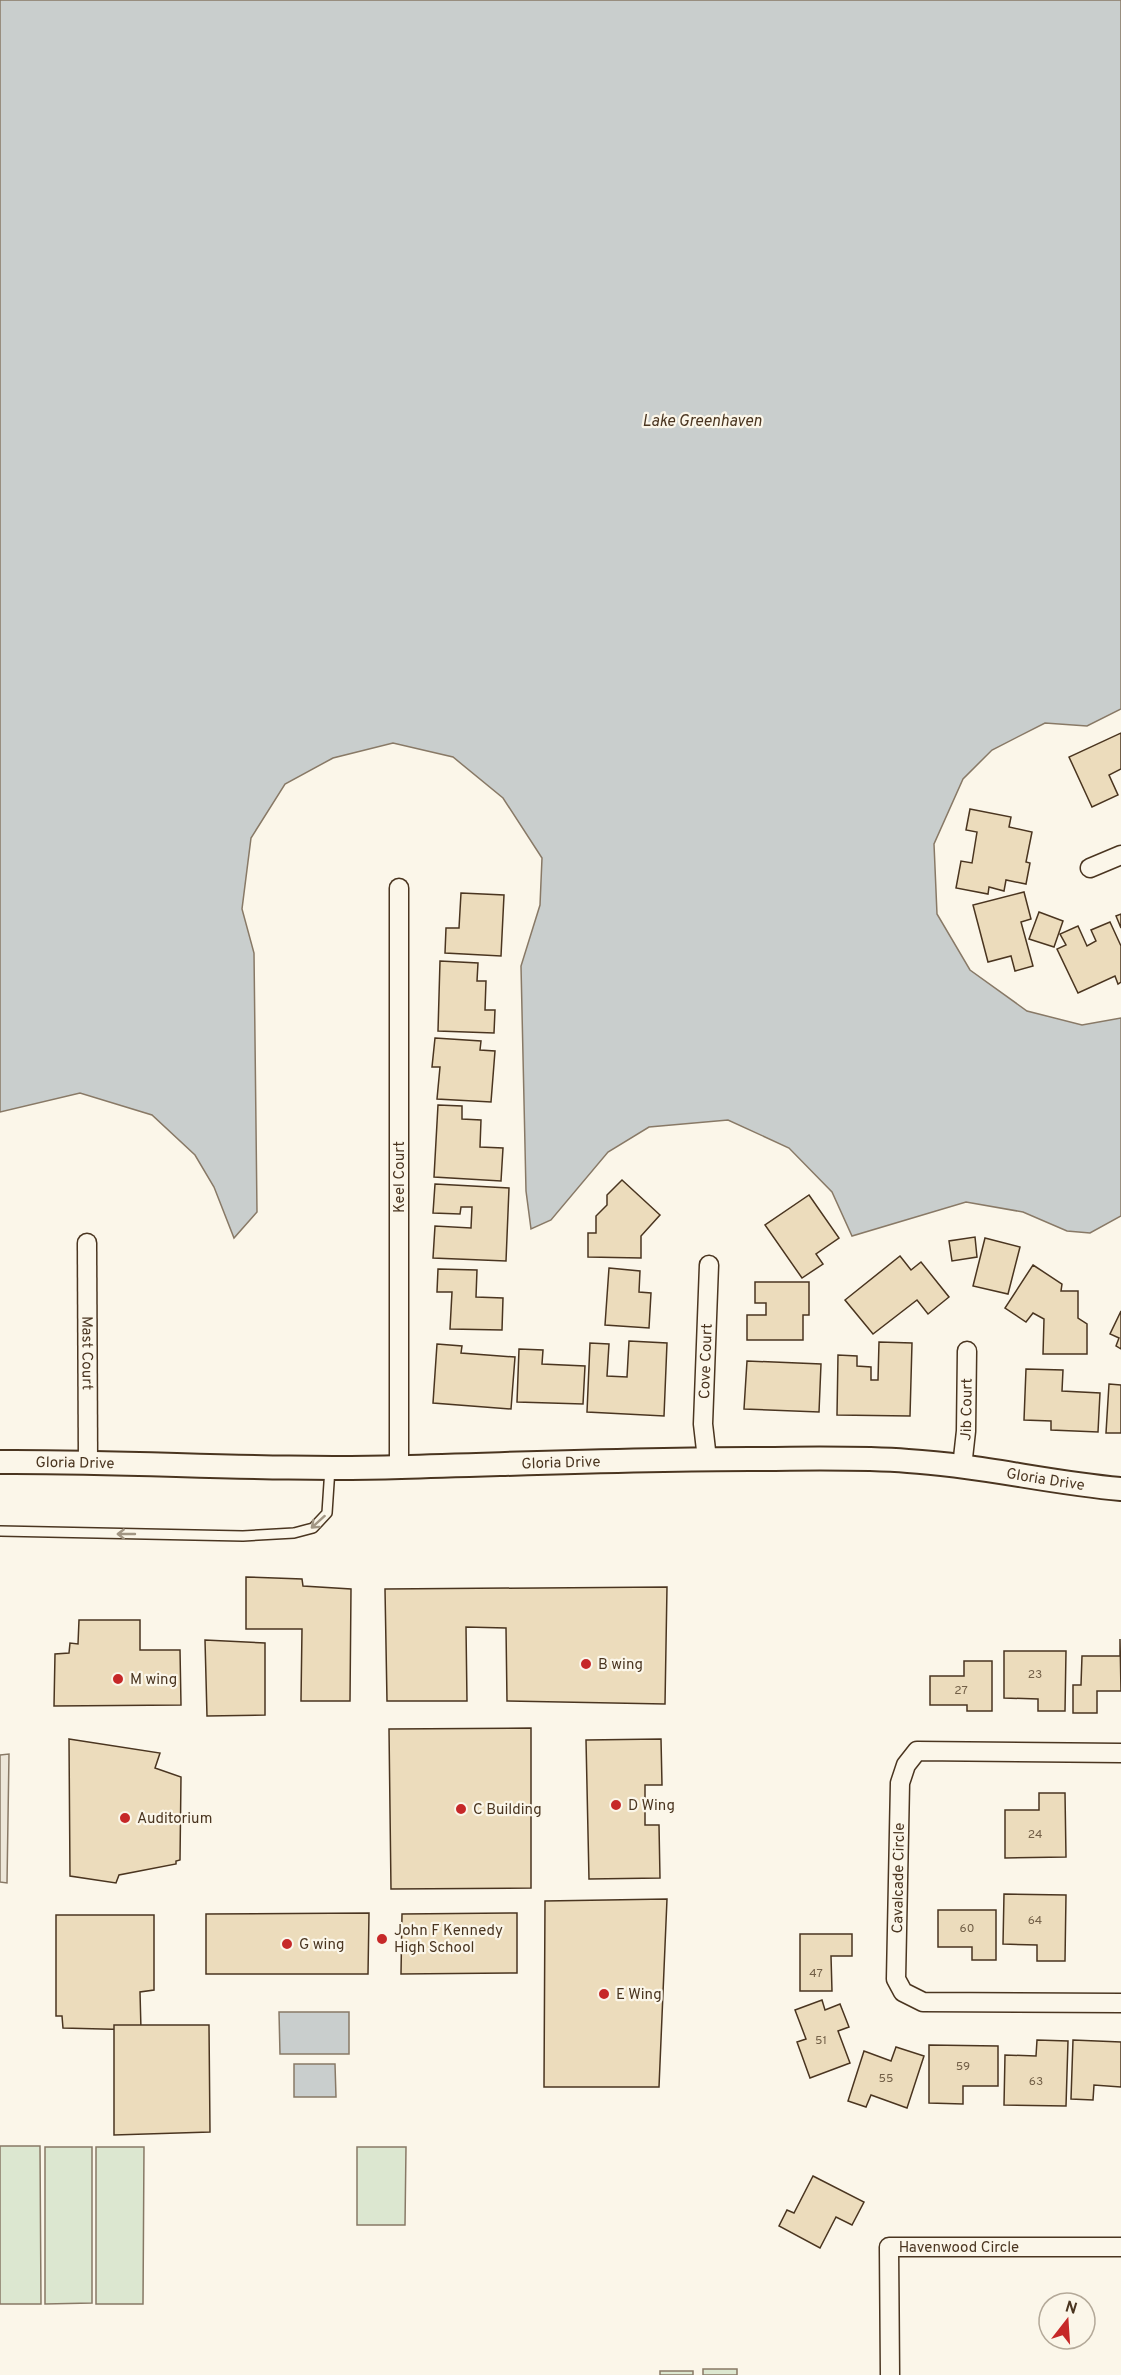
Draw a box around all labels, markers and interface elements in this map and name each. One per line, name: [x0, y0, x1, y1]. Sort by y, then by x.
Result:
water label: Lake Greenhaven: [642, 412, 762, 432]
street label: Keel Court: [391, 1141, 410, 1213]
street label: Mast Court: [76, 1316, 96, 1390]
street label: Cove Court: [696, 1323, 718, 1400]
street label: Jib Court: [957, 1378, 978, 1442]
street label: Gloria Drive: [521, 1453, 601, 1474]
street label: Gloria Drive: [35, 1454, 115, 1474]
street label: Gloria Drive: [1005, 1465, 1086, 1496]
one-way arrow: [310, 1515, 325, 1529]
one-way arrow: [117, 1528, 137, 1540]
place label: B wing: [598, 1656, 643, 1675]
marker: B wing: [579, 1657, 593, 1671]
house number: 23: [1028, 1667, 1042, 1683]
place label: M wing: [130, 1671, 177, 1690]
marker: M wing: [111, 1672, 125, 1686]
house number: 27: [954, 1683, 968, 1699]
place label: D Wing: [628, 1797, 675, 1816]
marker: D Wing: [609, 1798, 623, 1812]
place label: C Building: [473, 1801, 542, 1820]
marker: C Building: [454, 1802, 468, 1816]
place label: Auditorium: [137, 1810, 212, 1829]
marker: Auditorium: [118, 1811, 132, 1825]
street label: Cavalcade Circle: [889, 1823, 910, 1934]
house number: 24: [1028, 1827, 1042, 1843]
house number: 64: [1028, 1913, 1042, 1929]
house number: 60: [960, 1921, 974, 1937]
place label: John F Kennedy High School: [394, 1922, 503, 1958]
marker: John F Kennedy High School: [375, 1932, 389, 1946]
place label: G wing: [299, 1936, 345, 1955]
marker: G wing: [280, 1937, 294, 1951]
house number: 47: [809, 1966, 823, 1982]
place label: E Wing: [616, 1986, 662, 2005]
marker: E Wing: [597, 1987, 611, 2001]
house number: 51: [815, 2033, 827, 2049]
house number: 59: [956, 2059, 970, 2075]
house number: 55: [879, 2071, 893, 2087]
house number: 63: [1029, 2074, 1043, 2090]
street label: Havenwood Circle: [899, 2239, 1019, 2258]
north arrow: [1037, 2291, 1097, 2351]
text: N: [1062, 2297, 1079, 2320]

